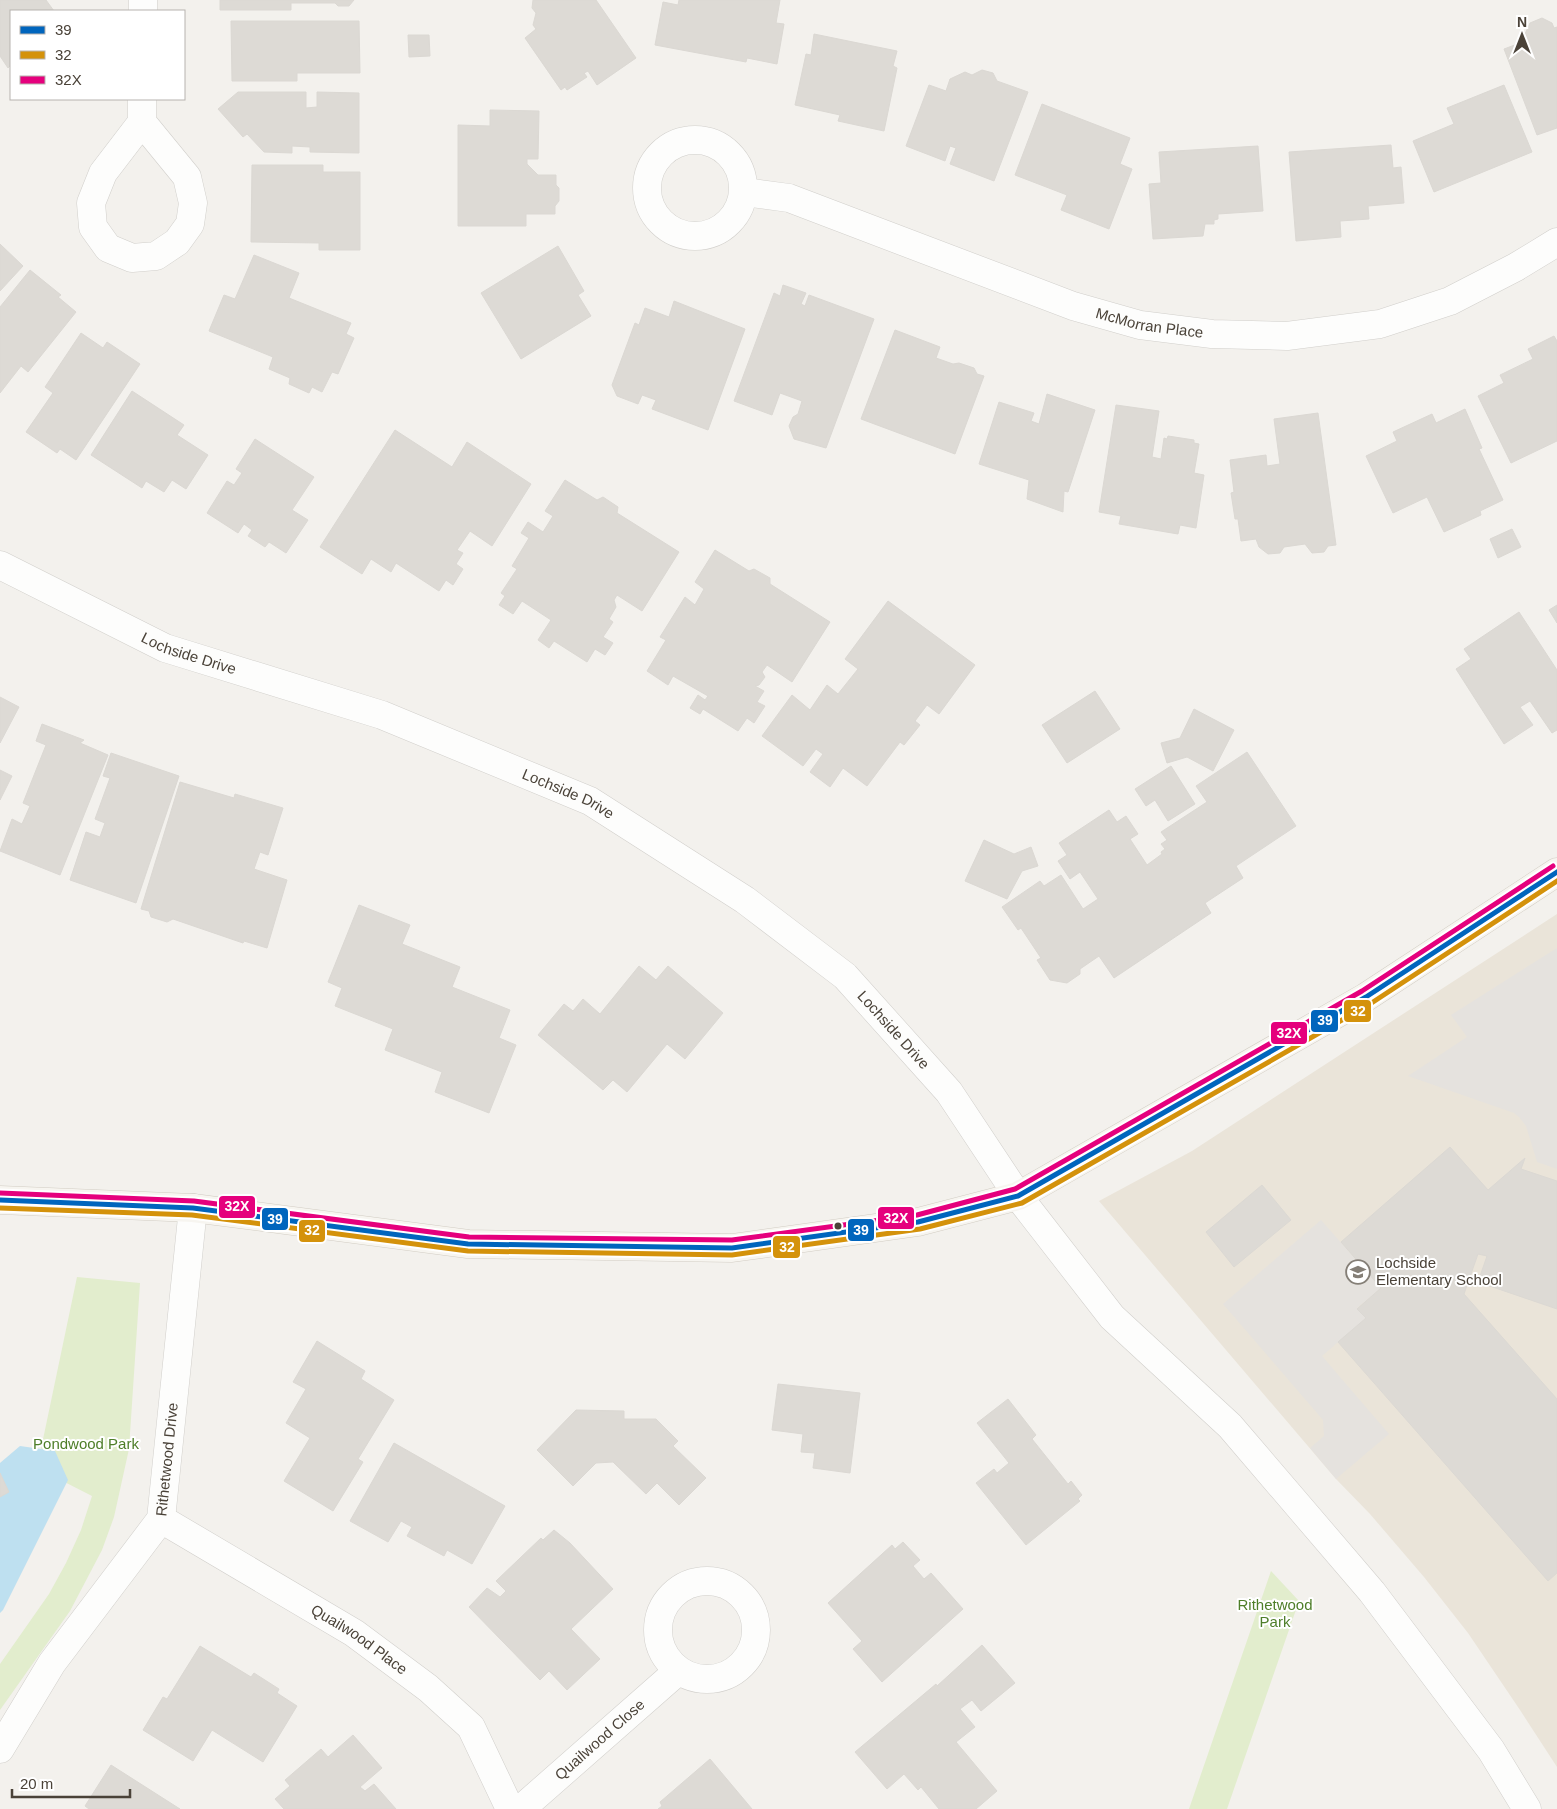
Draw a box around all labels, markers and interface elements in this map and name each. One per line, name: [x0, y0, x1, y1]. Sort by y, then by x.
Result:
legend: [10, 10, 185, 100]
north arrow: [1497, 10, 1547, 60]
text: N: [1517, 14, 1527, 30]
text: 39: [55, 21, 72, 38]
text: 32: [55, 46, 72, 63]
text: 32X: [55, 71, 82, 88]
street label: McMorran Place: [1094, 304, 1204, 341]
street label: Lochside Drive: [139, 629, 238, 677]
street label: Lochside Drive: [520, 765, 617, 822]
street label: Lochside Drive: [854, 987, 933, 1072]
line badge: 32: [1343, 999, 1372, 1023]
text: 32: [1350, 1003, 1366, 1019]
line badge: 39: [1310, 1009, 1339, 1033]
text: 39: [1317, 1012, 1333, 1028]
line badge: 32X: [1270, 1021, 1308, 1045]
text: 32X: [1277, 1025, 1302, 1041]
line badge: 32X: [218, 1195, 256, 1219]
text: 32X: [225, 1198, 250, 1214]
line badge: 32X: [877, 1206, 915, 1230]
line badge: 39: [261, 1207, 289, 1231]
text: 32X: [884, 1210, 909, 1226]
text: 39: [267, 1211, 283, 1227]
line badge: 39: [847, 1218, 875, 1242]
line badge: 32: [298, 1219, 326, 1243]
unlabelled marker: [833, 1221, 843, 1231]
text: 32: [304, 1222, 320, 1238]
text: 39: [853, 1222, 869, 1238]
line badge: 32: [772, 1235, 801, 1259]
text: 32: [779, 1239, 795, 1255]
place label: Lochside Elementary School: [1376, 1254, 1502, 1288]
school or university icon: Lochside Elementary School: [1345, 1259, 1371, 1285]
street label: Rithetwood Drive: [152, 1402, 181, 1517]
park label: Pondwood Park: [33, 1435, 139, 1452]
park label: Rithetwood Park: [1237, 1596, 1313, 1630]
street label: Quailwood Place: [308, 1601, 411, 1678]
street label: Quailwood Close: [551, 1695, 648, 1783]
scale bar: [12, 1766, 130, 1798]
text: 20 m: [20, 1775, 53, 1792]

